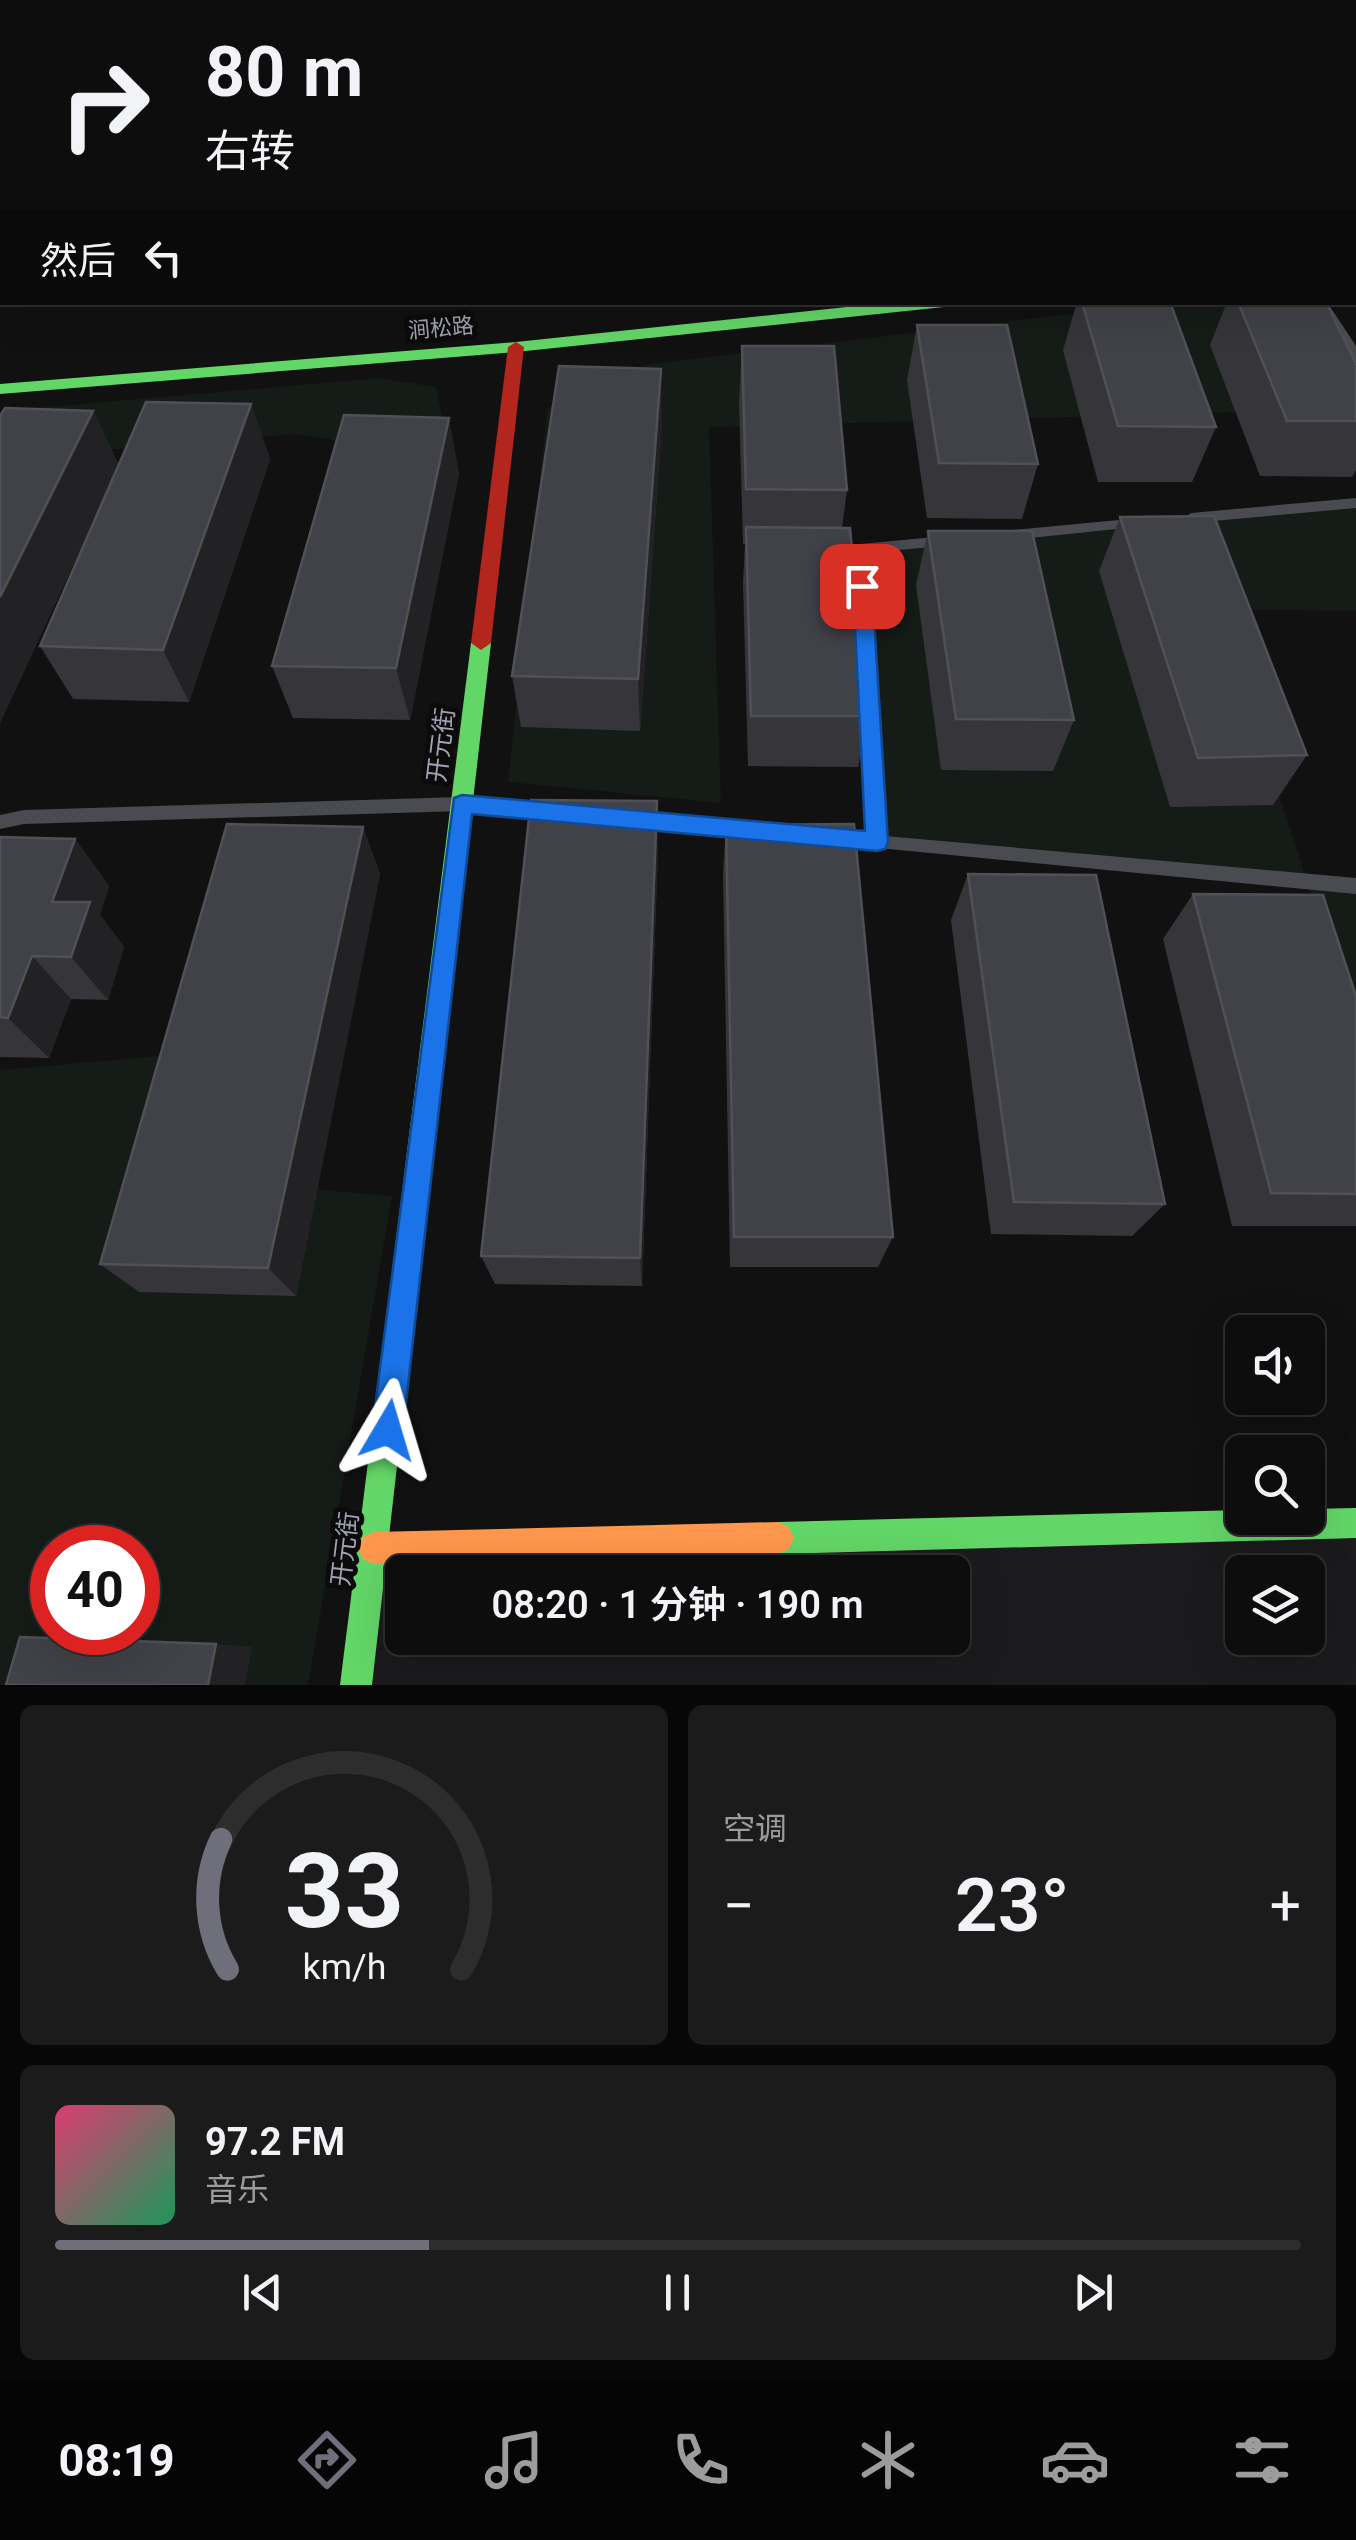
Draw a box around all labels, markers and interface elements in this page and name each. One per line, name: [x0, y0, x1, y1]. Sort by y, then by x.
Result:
text: 80 m: [205, 31, 363, 113]
icon: right: [40, 40, 170, 170]
text: 右转: [205, 125, 295, 178]
icon: left: [136, 230, 191, 285]
text: 然后: [40, 239, 116, 283]
street label: 涧松路: [407, 313, 475, 343]
pin: [820, 544, 905, 629]
icon: arrive: [835, 559, 890, 614]
street label: 开元街: [422, 706, 460, 784]
map controls: [1225, 1315, 1325, 1655]
button: sound: [1225, 1315, 1325, 1415]
position arrow: [336, 1378, 440, 1482]
button: search: [1225, 1435, 1325, 1535]
street label: 开元街: [326, 1510, 364, 1588]
speed limit sign: 40: [30, 1525, 160, 1655]
button: layers: [1225, 1555, 1325, 1655]
text: 08:20 · 1 分钟 · 190 m: [492, 1583, 863, 1627]
text: 空调: [723, 1810, 787, 1848]
text: 33: [284, 1831, 404, 1952]
text: 23°: [955, 1861, 1069, 1949]
text: −: [723, 1874, 754, 1938]
text: +: [1270, 1874, 1301, 1938]
text: km/h: [302, 1946, 386, 1988]
text: 97.2 FM: [205, 2120, 345, 2164]
text: 音乐: [205, 2171, 269, 2209]
icon: previous: [235, 2265, 290, 2320]
icon: pause: [650, 2265, 705, 2320]
icon: next: [1066, 2265, 1121, 2320]
icon: directions: [292, 2425, 362, 2495]
icon: music: [479, 2425, 549, 2495]
icon: phone: [666, 2425, 736, 2495]
icon: climate: [853, 2425, 923, 2495]
icon: car: [1040, 2425, 1110, 2495]
icon: filters: [1227, 2425, 1297, 2495]
text: 08:19: [59, 2434, 175, 2487]

